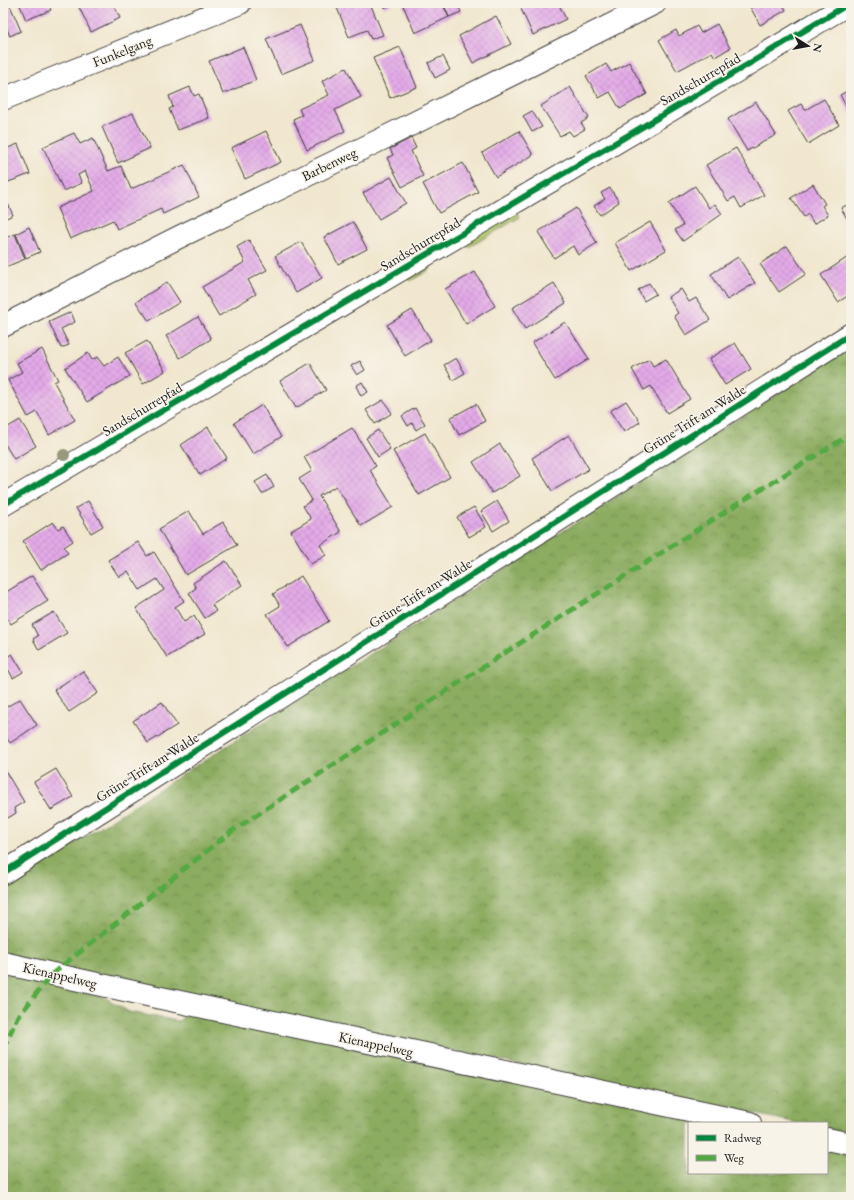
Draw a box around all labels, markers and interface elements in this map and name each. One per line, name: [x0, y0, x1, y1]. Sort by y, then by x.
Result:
north arrow: [788, 26, 828, 66]
street label: Funkelgang: [90, 31, 155, 71]
text: N: [810, 42, 826, 54]
street label: Sandschurrepfad: [656, 48, 744, 109]
street label: Barbenweg: [299, 143, 360, 185]
street label: Sandschurrepfad: [377, 213, 464, 275]
street label: Sandschurrepfad: [99, 378, 186, 440]
street label: Grüne Trift am Walde: [639, 380, 749, 458]
street label: Grüne Trift am Walde: [365, 554, 475, 632]
street label: Grüne Trift am Walde: [92, 728, 202, 806]
street label: Kienappelweg: [21, 958, 100, 992]
street label: Kienappelweg: [337, 1027, 416, 1061]
legend: [688, 1122, 828, 1174]
text: Radweg: [724, 1130, 762, 1146]
text: Weg: [724, 1150, 744, 1166]

